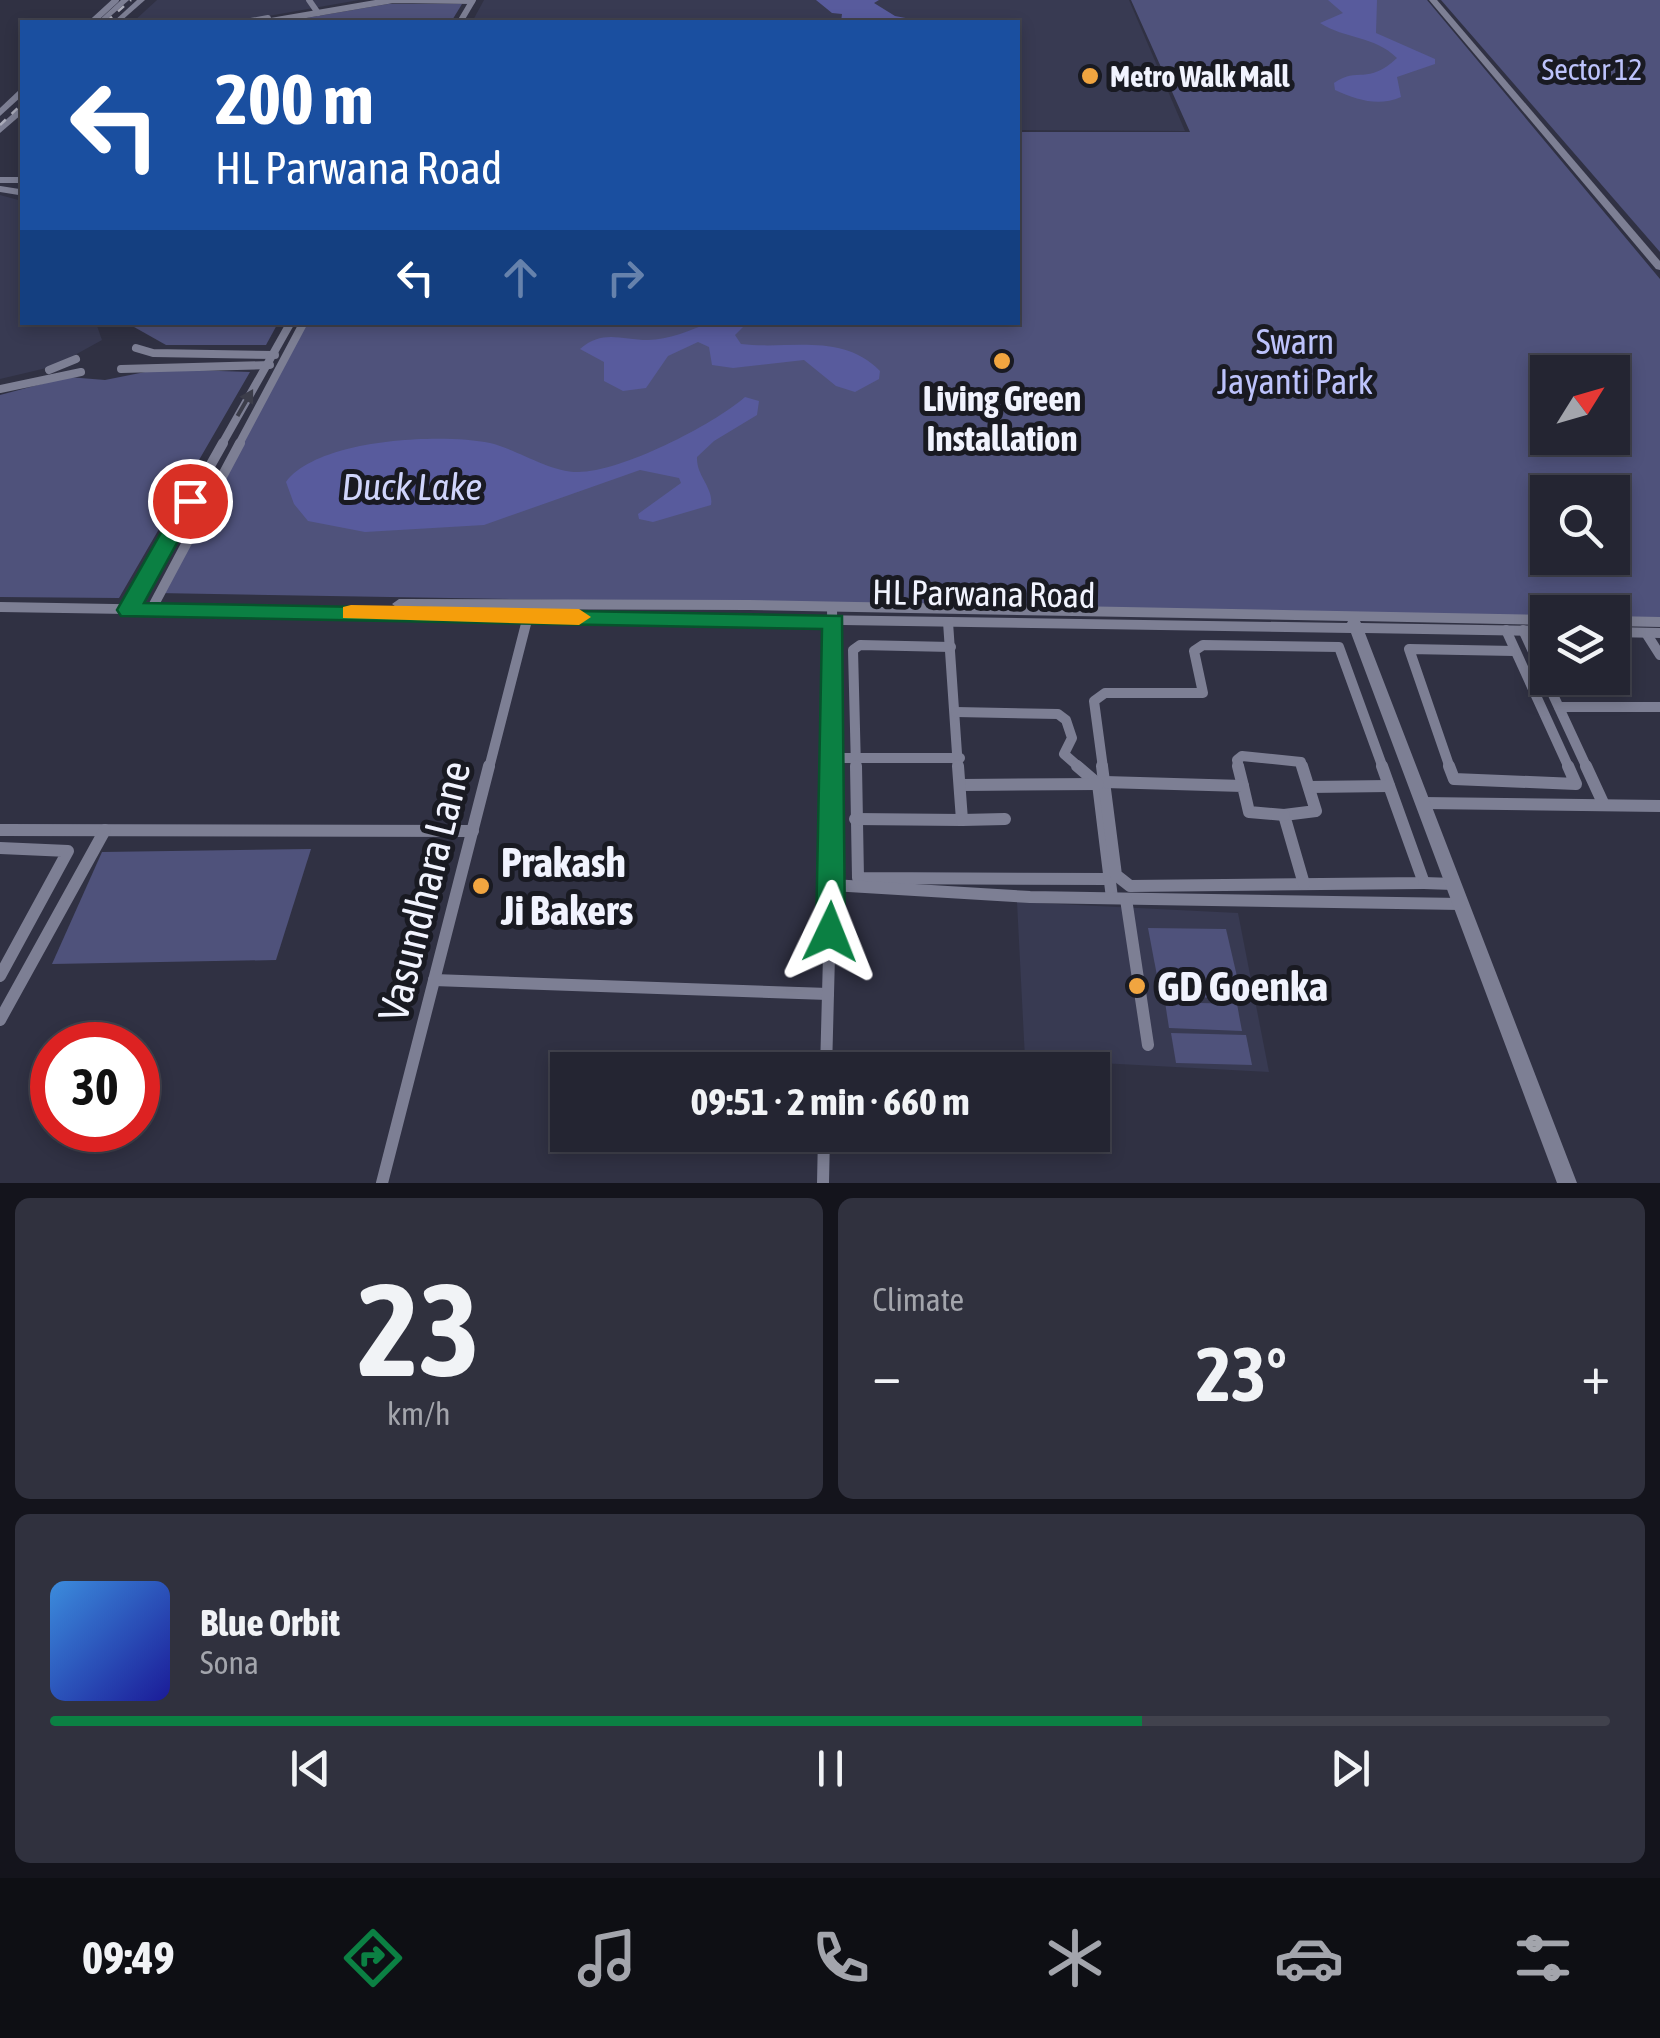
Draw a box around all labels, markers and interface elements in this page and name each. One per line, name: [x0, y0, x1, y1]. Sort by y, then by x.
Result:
park label: Sector 12: [1542, 52, 1642, 86]
text: 200 m: [215, 59, 374, 139]
place label: Metro Walk Mall: [1110, 59, 1290, 93]
icon: left: [50, 60, 180, 190]
marker: Metro Walk Mall: [1079, 65, 1101, 87]
text: HL Parwana Road: [215, 142, 502, 194]
icon: left: [388, 250, 443, 305]
icon: ahead: [493, 250, 548, 305]
icon: right: [598, 250, 653, 305]
park label: Swarn Jayanti Park: [1217, 321, 1373, 401]
marker: Living Green Installation: [991, 350, 1013, 372]
north arrow: [1530, 355, 1630, 455]
map controls: [1530, 355, 1630, 695]
place label: Living Green Installation: [923, 378, 1081, 458]
one-way arrow: [237, 389, 254, 418]
pin: [148, 459, 233, 544]
water label: Duck Lake: [341, 465, 483, 508]
icon: arrive: [163, 474, 218, 529]
button: search: [1530, 475, 1630, 575]
street label: HL Parwana Road: [872, 571, 1096, 615]
button: layers: [1530, 595, 1630, 695]
street label: Vasundhara Lane: [369, 756, 479, 1026]
place label: Prakash Ji Bakers: [500, 838, 633, 934]
marker: Prakash Ji Bakers: [470, 875, 492, 897]
position arrow: [778, 880, 882, 984]
place label: GD Goenka: [1157, 962, 1328, 1010]
marker: GD Goenka: [1126, 975, 1148, 997]
speed limit sign: 30: [30, 1022, 160, 1152]
text: 09:51 · 2 min · 660 m: [690, 1080, 970, 1123]
text: 23: [358, 1255, 480, 1404]
text: Climate: [873, 1281, 964, 1318]
text: 23°: [1196, 1331, 1287, 1417]
text: −: [873, 1343, 901, 1406]
text: +: [1581, 1343, 1610, 1406]
text: km/h: [387, 1395, 450, 1432]
text: Blue Orbit: [200, 1601, 340, 1644]
text: Sona: [200, 1644, 259, 1681]
icon: previous: [283, 1741, 338, 1796]
icon: pause: [803, 1741, 858, 1796]
icon: next: [1323, 1741, 1378, 1796]
icon: directions: [338, 1923, 408, 1993]
icon: music: [572, 1923, 642, 1993]
icon: phone: [806, 1923, 876, 1993]
icon: climate: [1040, 1923, 1110, 1993]
icon: car: [1274, 1923, 1344, 1993]
icon: filters: [1508, 1923, 1578, 1993]
text: 09:49: [82, 1932, 175, 1984]

